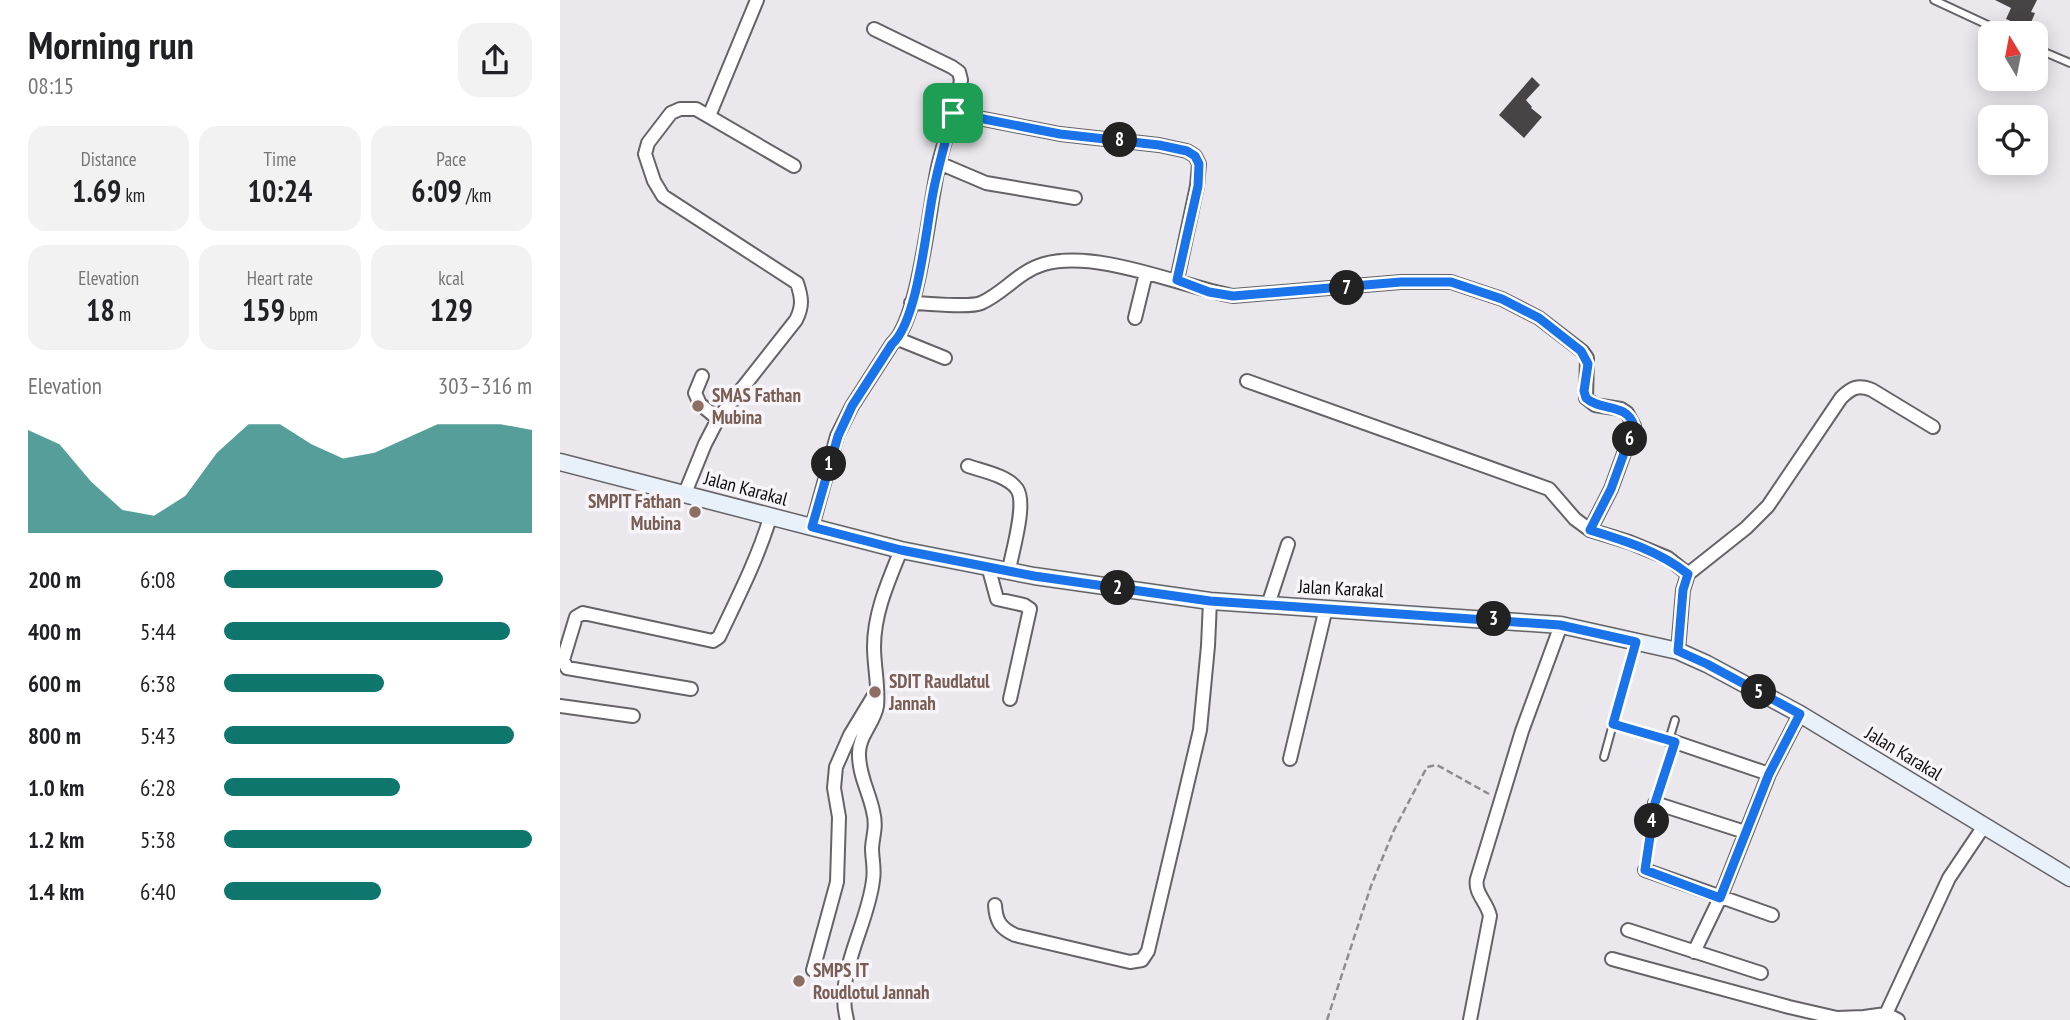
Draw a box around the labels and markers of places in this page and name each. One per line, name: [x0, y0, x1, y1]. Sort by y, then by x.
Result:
pin: [923, 83, 983, 143]
pin: 8: [1102, 122, 1138, 158]
pin: 7: [1330, 270, 1364, 306]
place label: SMAS Fathan Mubina: [712, 383, 801, 429]
marker: SMAS Fathan Mubina: [690, 398, 706, 414]
pin: 6: [1612, 422, 1648, 457]
pin: 1: [812, 447, 846, 482]
place label: SMPIT Fathan Mubina: [588, 489, 681, 535]
marker: SMPIT Fathan Mubina: [687, 504, 703, 520]
pin: 2: [1100, 570, 1136, 606]
pin: 3: [1476, 602, 1511, 636]
place label: SDIT Raudlatul Jannah: [888, 669, 990, 715]
pin: 5: [1742, 674, 1776, 710]
marker: SDIT Raudlatul Jannah: [867, 684, 883, 700]
pin: 4: [1634, 804, 1670, 838]
place label: SMPS IT Roudlotul Jannah: [813, 958, 930, 1004]
marker: SMPS IT Roudlotul Jannah: [791, 973, 807, 989]

